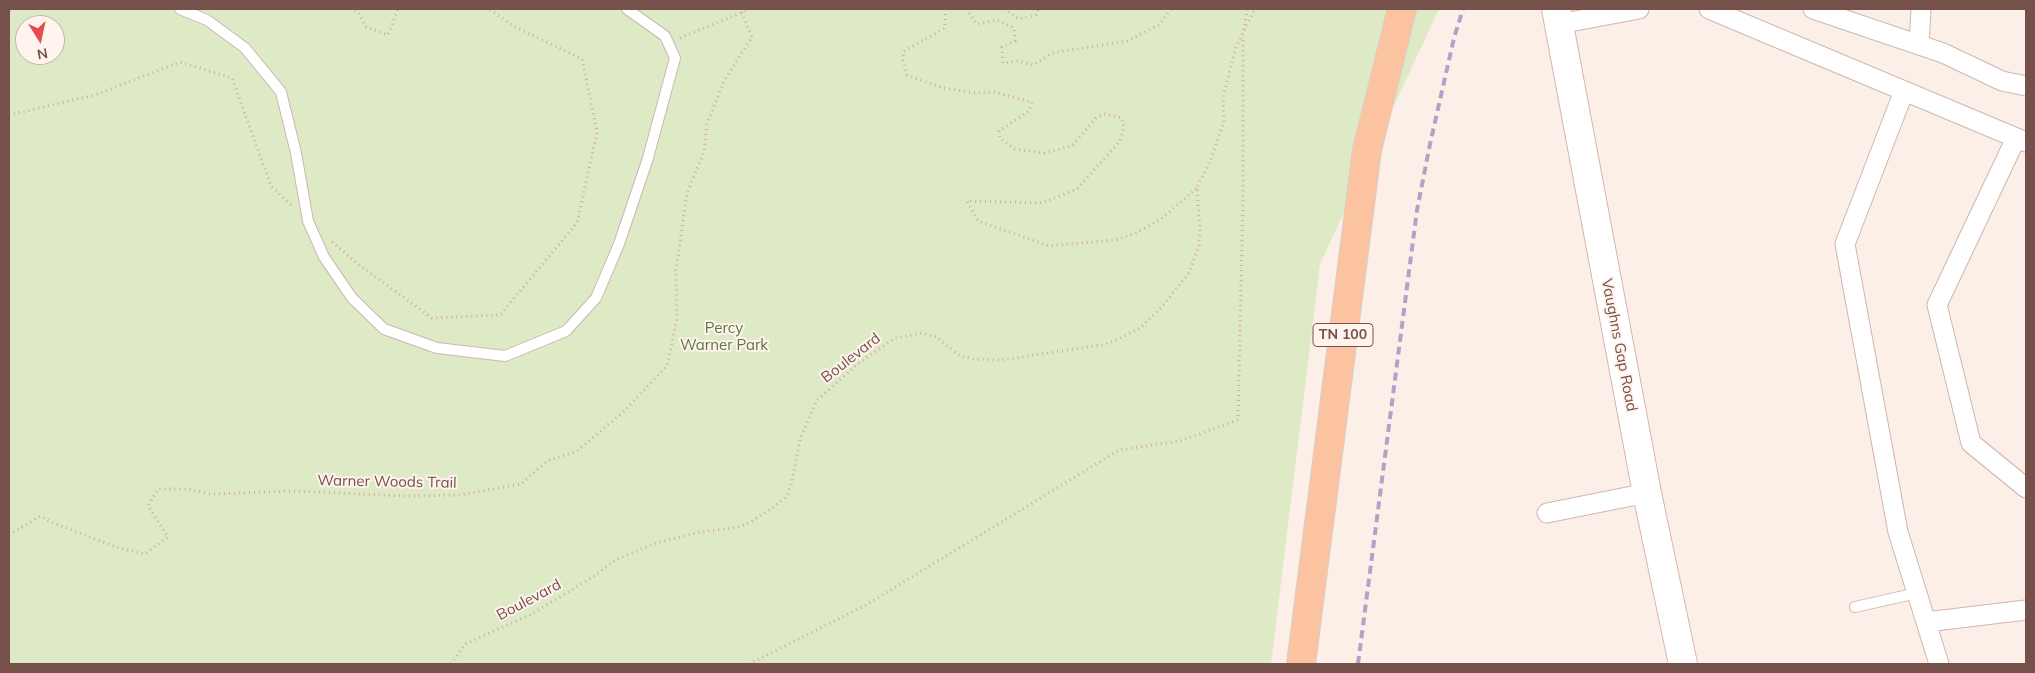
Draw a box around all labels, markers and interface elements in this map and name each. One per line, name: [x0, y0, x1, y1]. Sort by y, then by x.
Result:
north arrow: [15, 15, 65, 65]
text: N: [36, 44, 49, 64]
street label: Vaughns Gap Road: [1597, 277, 1641, 413]
park label: Percy Warner Park: [680, 319, 768, 354]
road number: TN 100: [1313, 324, 1373, 346]
street label: Boulevard: [818, 329, 884, 387]
street label: Warner Woods Trail: [317, 472, 457, 492]
street label: Boulevard: [494, 576, 564, 624]

